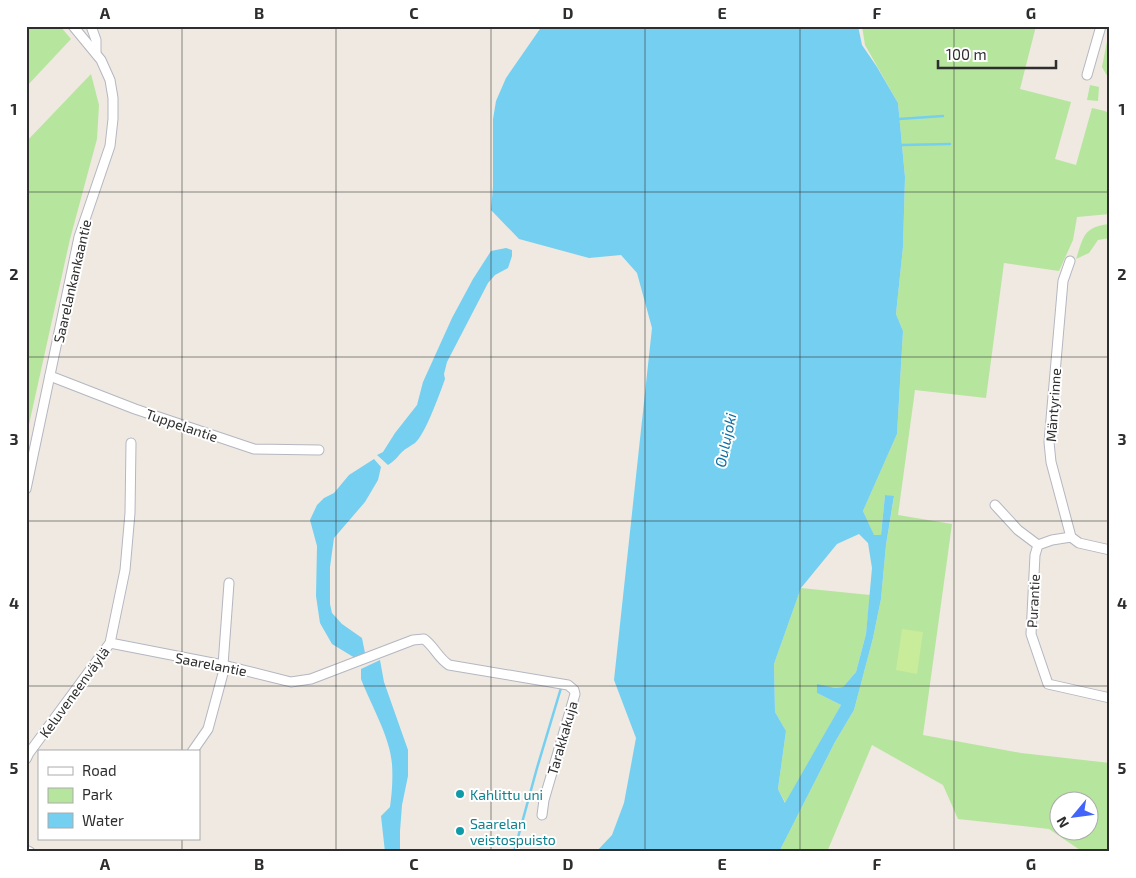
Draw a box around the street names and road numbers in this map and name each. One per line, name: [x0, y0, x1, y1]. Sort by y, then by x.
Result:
street label: Saarelankankaantie: [50, 218, 94, 344]
street label: Mäntyrinne: [1042, 368, 1064, 442]
street label: Tuppelantie: [144, 405, 220, 445]
street label: Purantie: [1023, 574, 1043, 628]
street label: Keluveneenväylä: [35, 643, 113, 741]
street label: Saarelantie: [174, 649, 248, 679]
street label: Tarakkakuja: [543, 699, 581, 777]

